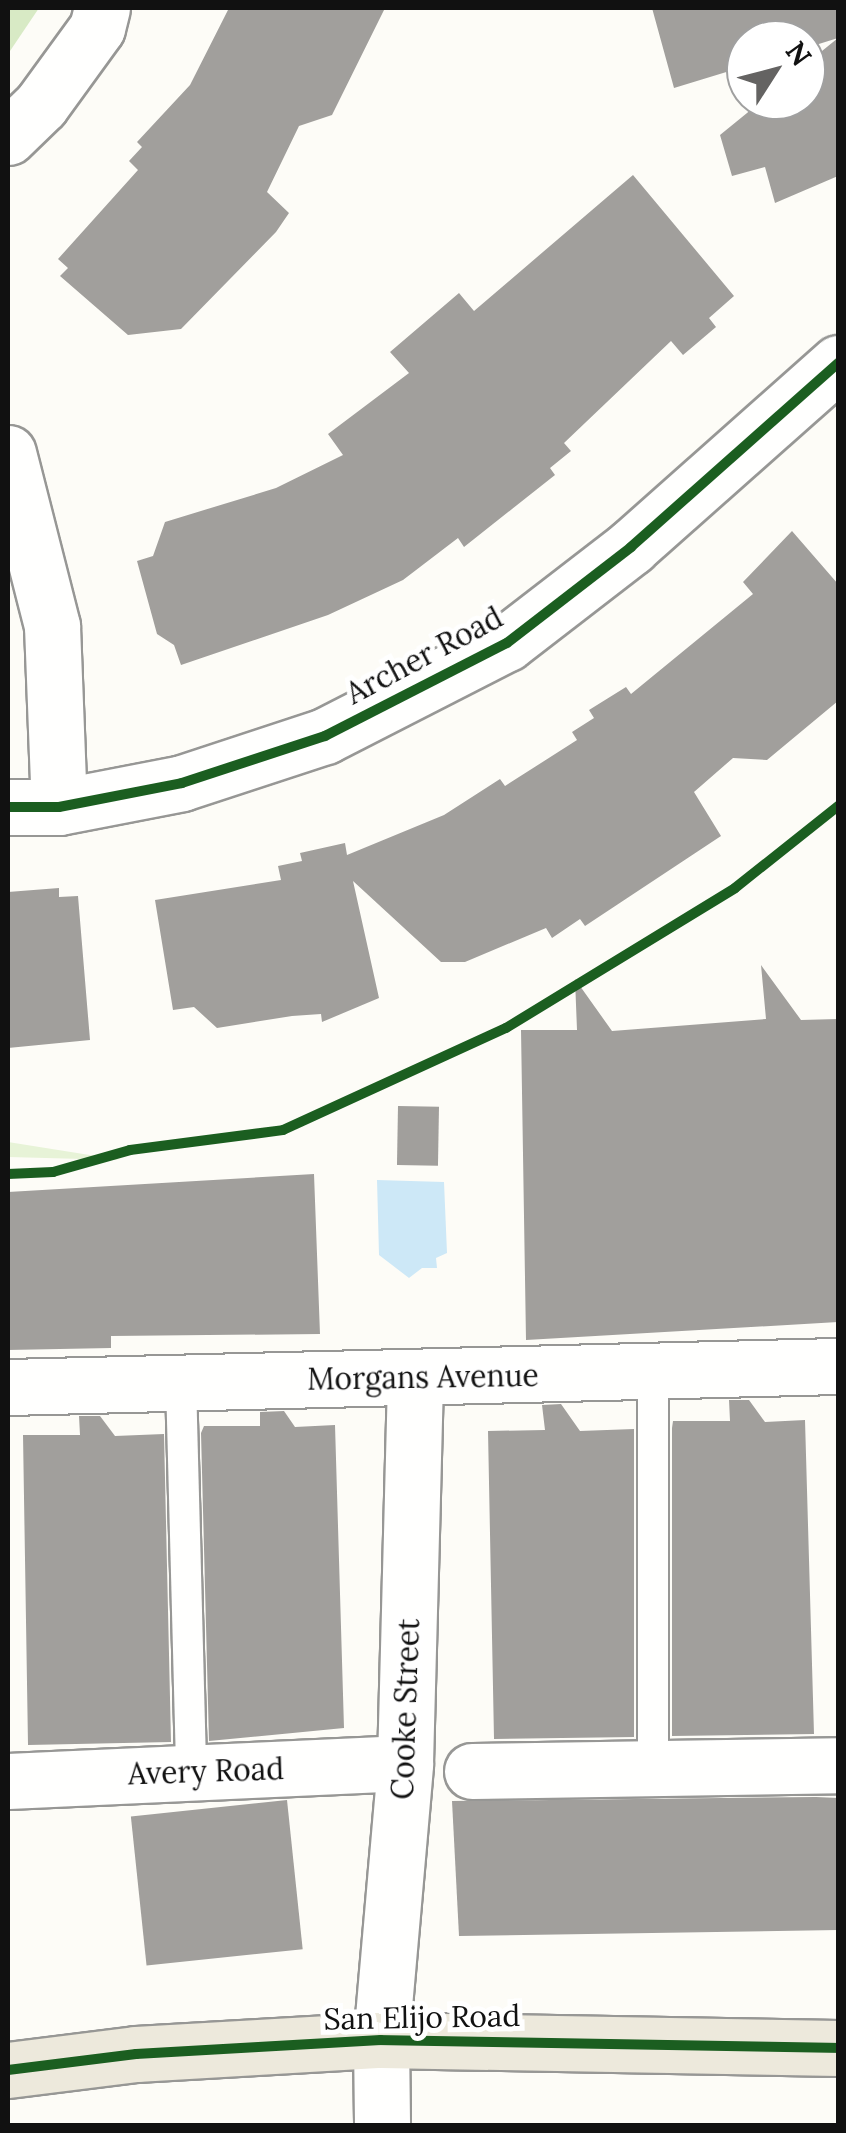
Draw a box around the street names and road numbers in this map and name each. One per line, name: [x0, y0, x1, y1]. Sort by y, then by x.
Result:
street label: Archer Road: [340, 599, 508, 711]
street label: Morgans Avenue: [307, 1357, 539, 1397]
street label: Cooke Street: [384, 1618, 426, 1800]
street label: Avery Road: [127, 1750, 285, 1792]
street label: San Elijo Road: [323, 1997, 521, 2037]

